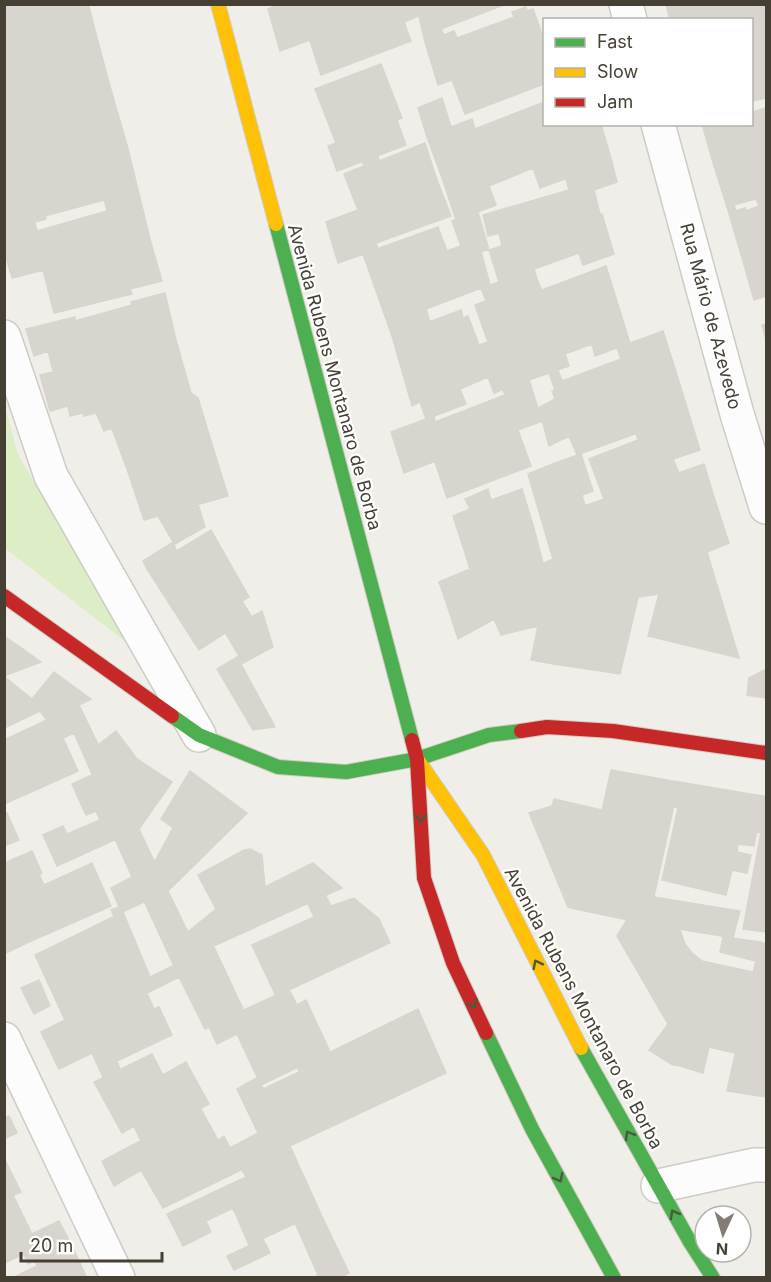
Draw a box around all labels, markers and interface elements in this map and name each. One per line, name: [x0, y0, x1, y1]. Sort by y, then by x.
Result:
legend: [543, 18, 753, 126]
text: Fast: [597, 31, 633, 52]
text: Slow: [597, 61, 638, 82]
text: Jam: [597, 91, 633, 112]
street label: Rua Mário de Azevedo: [676, 221, 746, 411]
street label: Avenida Rubens Montanaro de Borba: [284, 222, 386, 532]
one-way arrow: [414, 813, 427, 822]
street label: Avenida Rubens Montanaro de Borba: [501, 864, 667, 1152]
one-way arrow: [532, 959, 544, 970]
one-way arrow: [465, 997, 477, 1008]
one-way arrow: [625, 1131, 636, 1142]
one-way arrow: [552, 1172, 563, 1183]
north arrow: [693, 1204, 753, 1264]
one-way arrow: [670, 1210, 681, 1221]
scale bar: [21, 1225, 162, 1263]
text: 20 m: [30, 1235, 73, 1256]
text: N: [715, 1239, 729, 1259]

